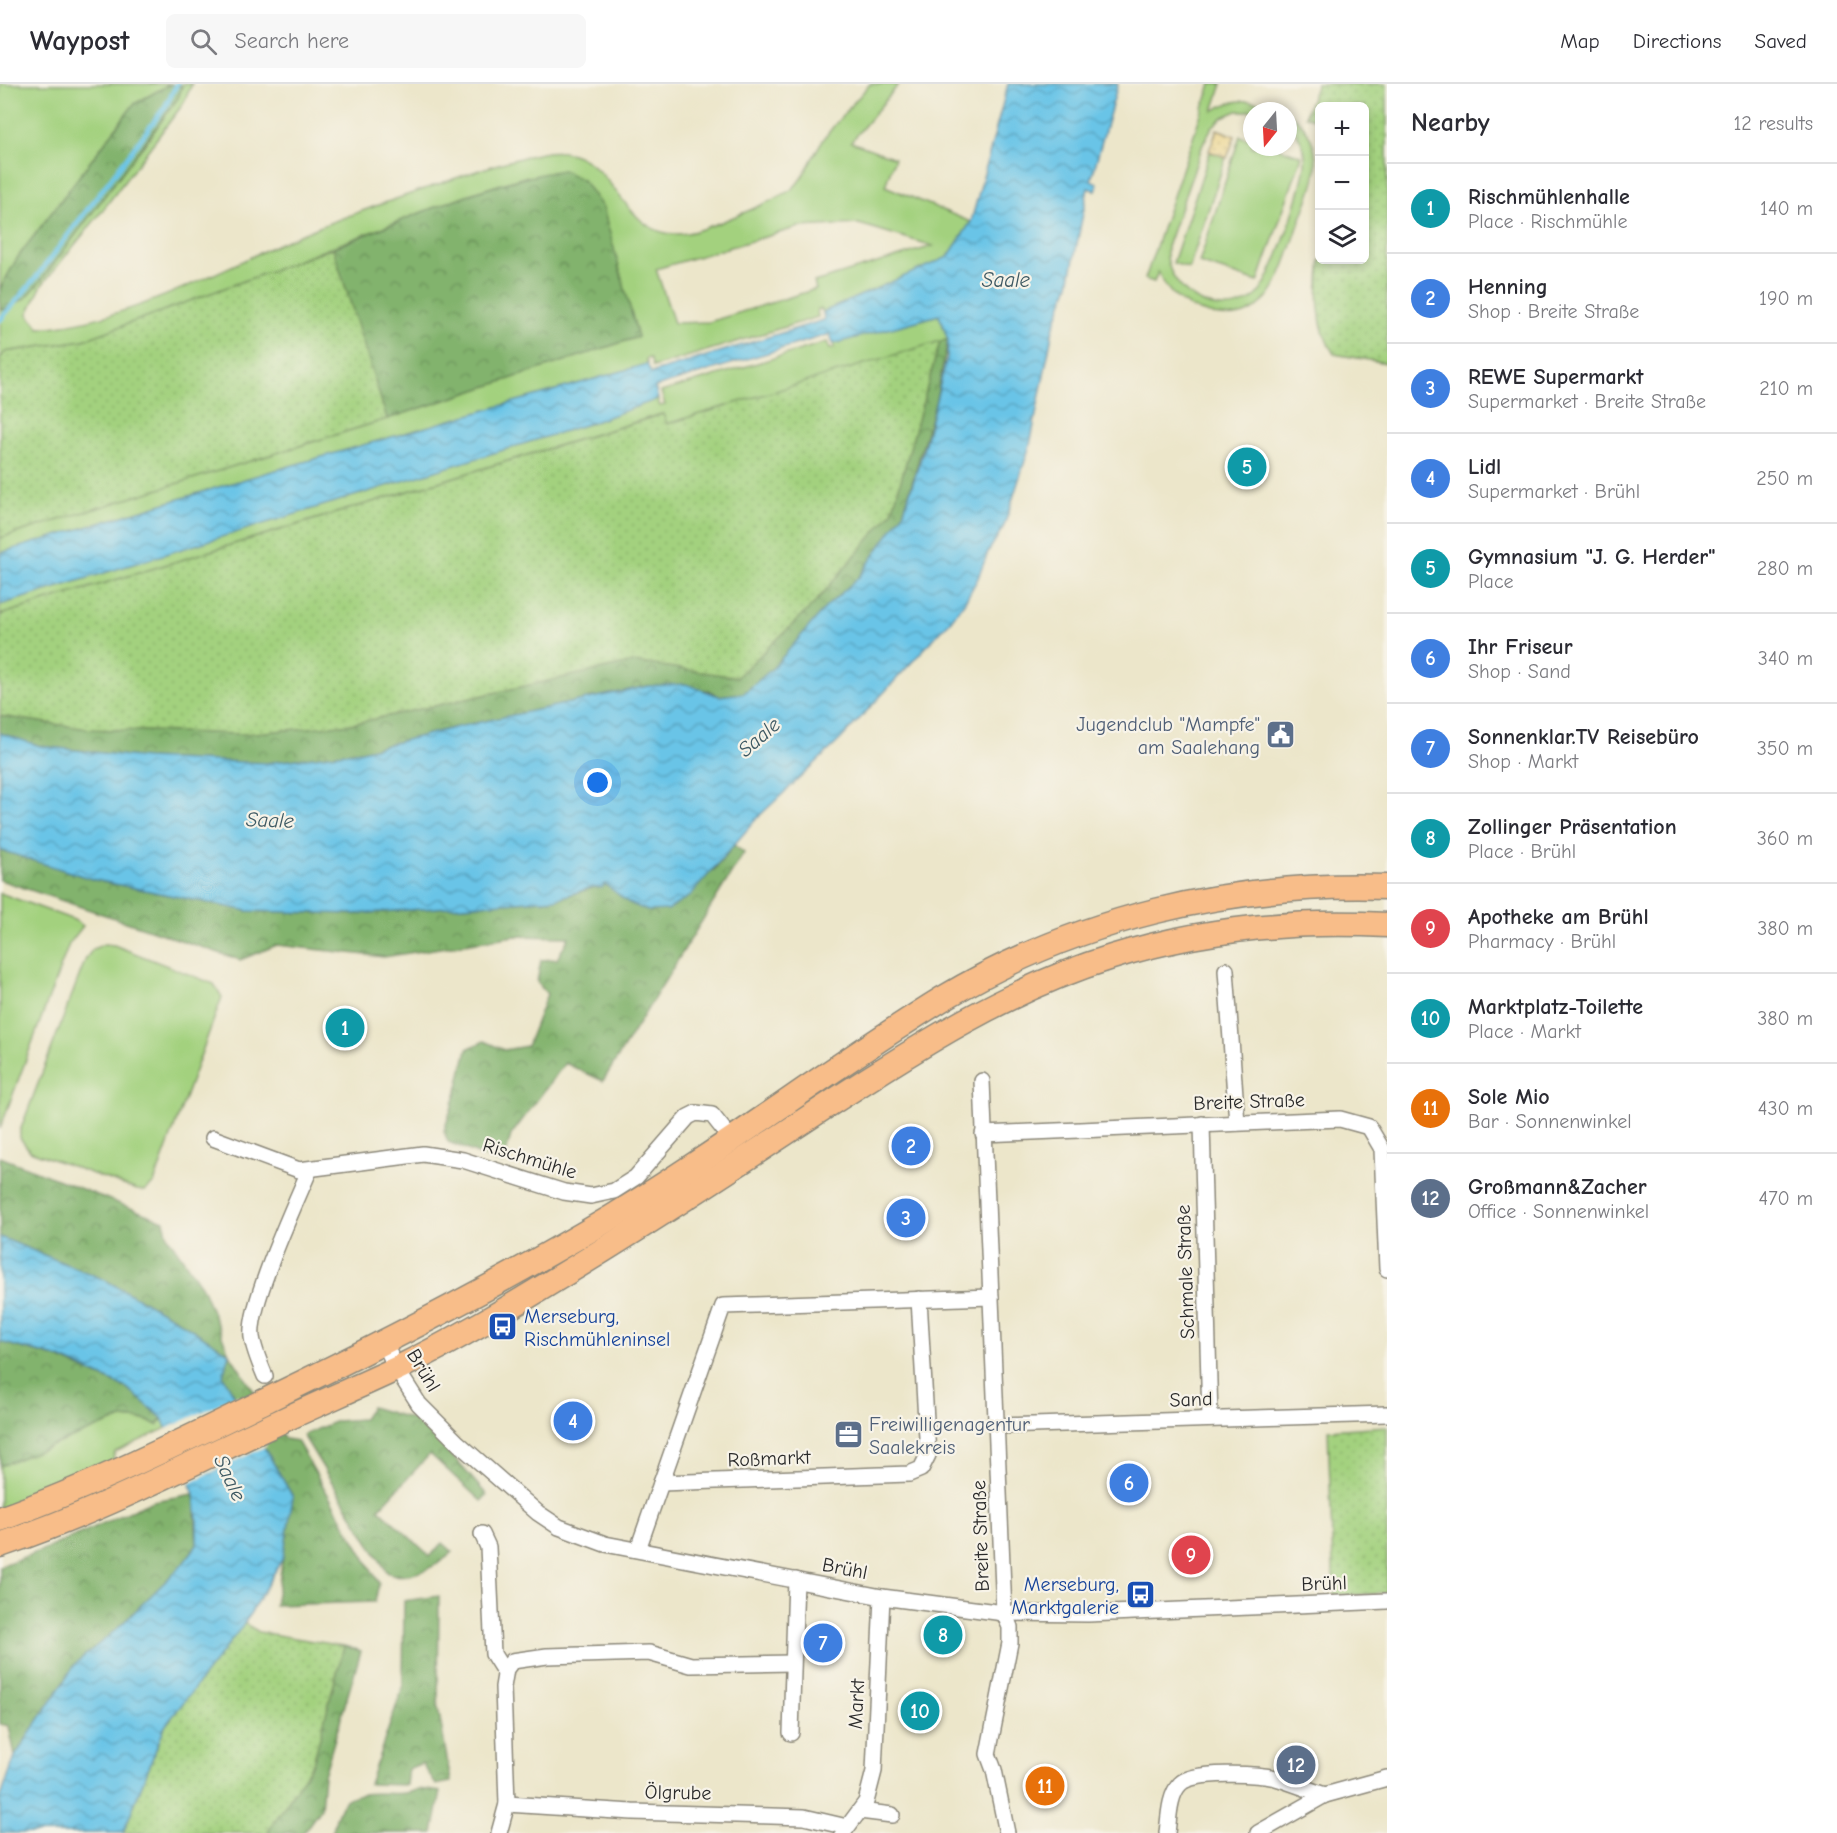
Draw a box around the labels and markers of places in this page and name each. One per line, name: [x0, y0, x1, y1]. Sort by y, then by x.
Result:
pin: 5: [1228, 444, 1266, 490]
place label: Jugendclub "Mampfe" am Saalehang: [1076, 713, 1260, 759]
public building icon: Jugendclub "Mampfe" am Saalehang: [1265, 719, 1297, 751]
pin: 1: [326, 1006, 364, 1050]
pin: 2: [892, 1124, 930, 1168]
pin: 3: [886, 1196, 926, 1240]
place label: Merseburg, Rischmühleninsel: [524, 1305, 670, 1351]
bus stop icon: Merseburg, Rischmühleninsel: [487, 1311, 519, 1343]
pin: 4: [554, 1398, 592, 1444]
place label: Freiwilligenagentur Saalekreis: [869, 1413, 1030, 1459]
office icon: Freiwilligenagentur Saalekreis: [832, 1419, 864, 1451]
pin: 6: [1110, 1460, 1148, 1506]
pin: 9: [1172, 1532, 1210, 1578]
place label: Merseburg, Marktgalerie: [1011, 1573, 1119, 1619]
bus stop icon: Merseburg, Marktgalerie: [1124, 1579, 1156, 1611]
pin: 8: [924, 1612, 962, 1658]
pin: 7: [804, 1620, 842, 1666]
pin: 10: [900, 1688, 940, 1734]
pin: 12: [1276, 1742, 1316, 1788]
pin: 11: [1026, 1764, 1064, 1808]

